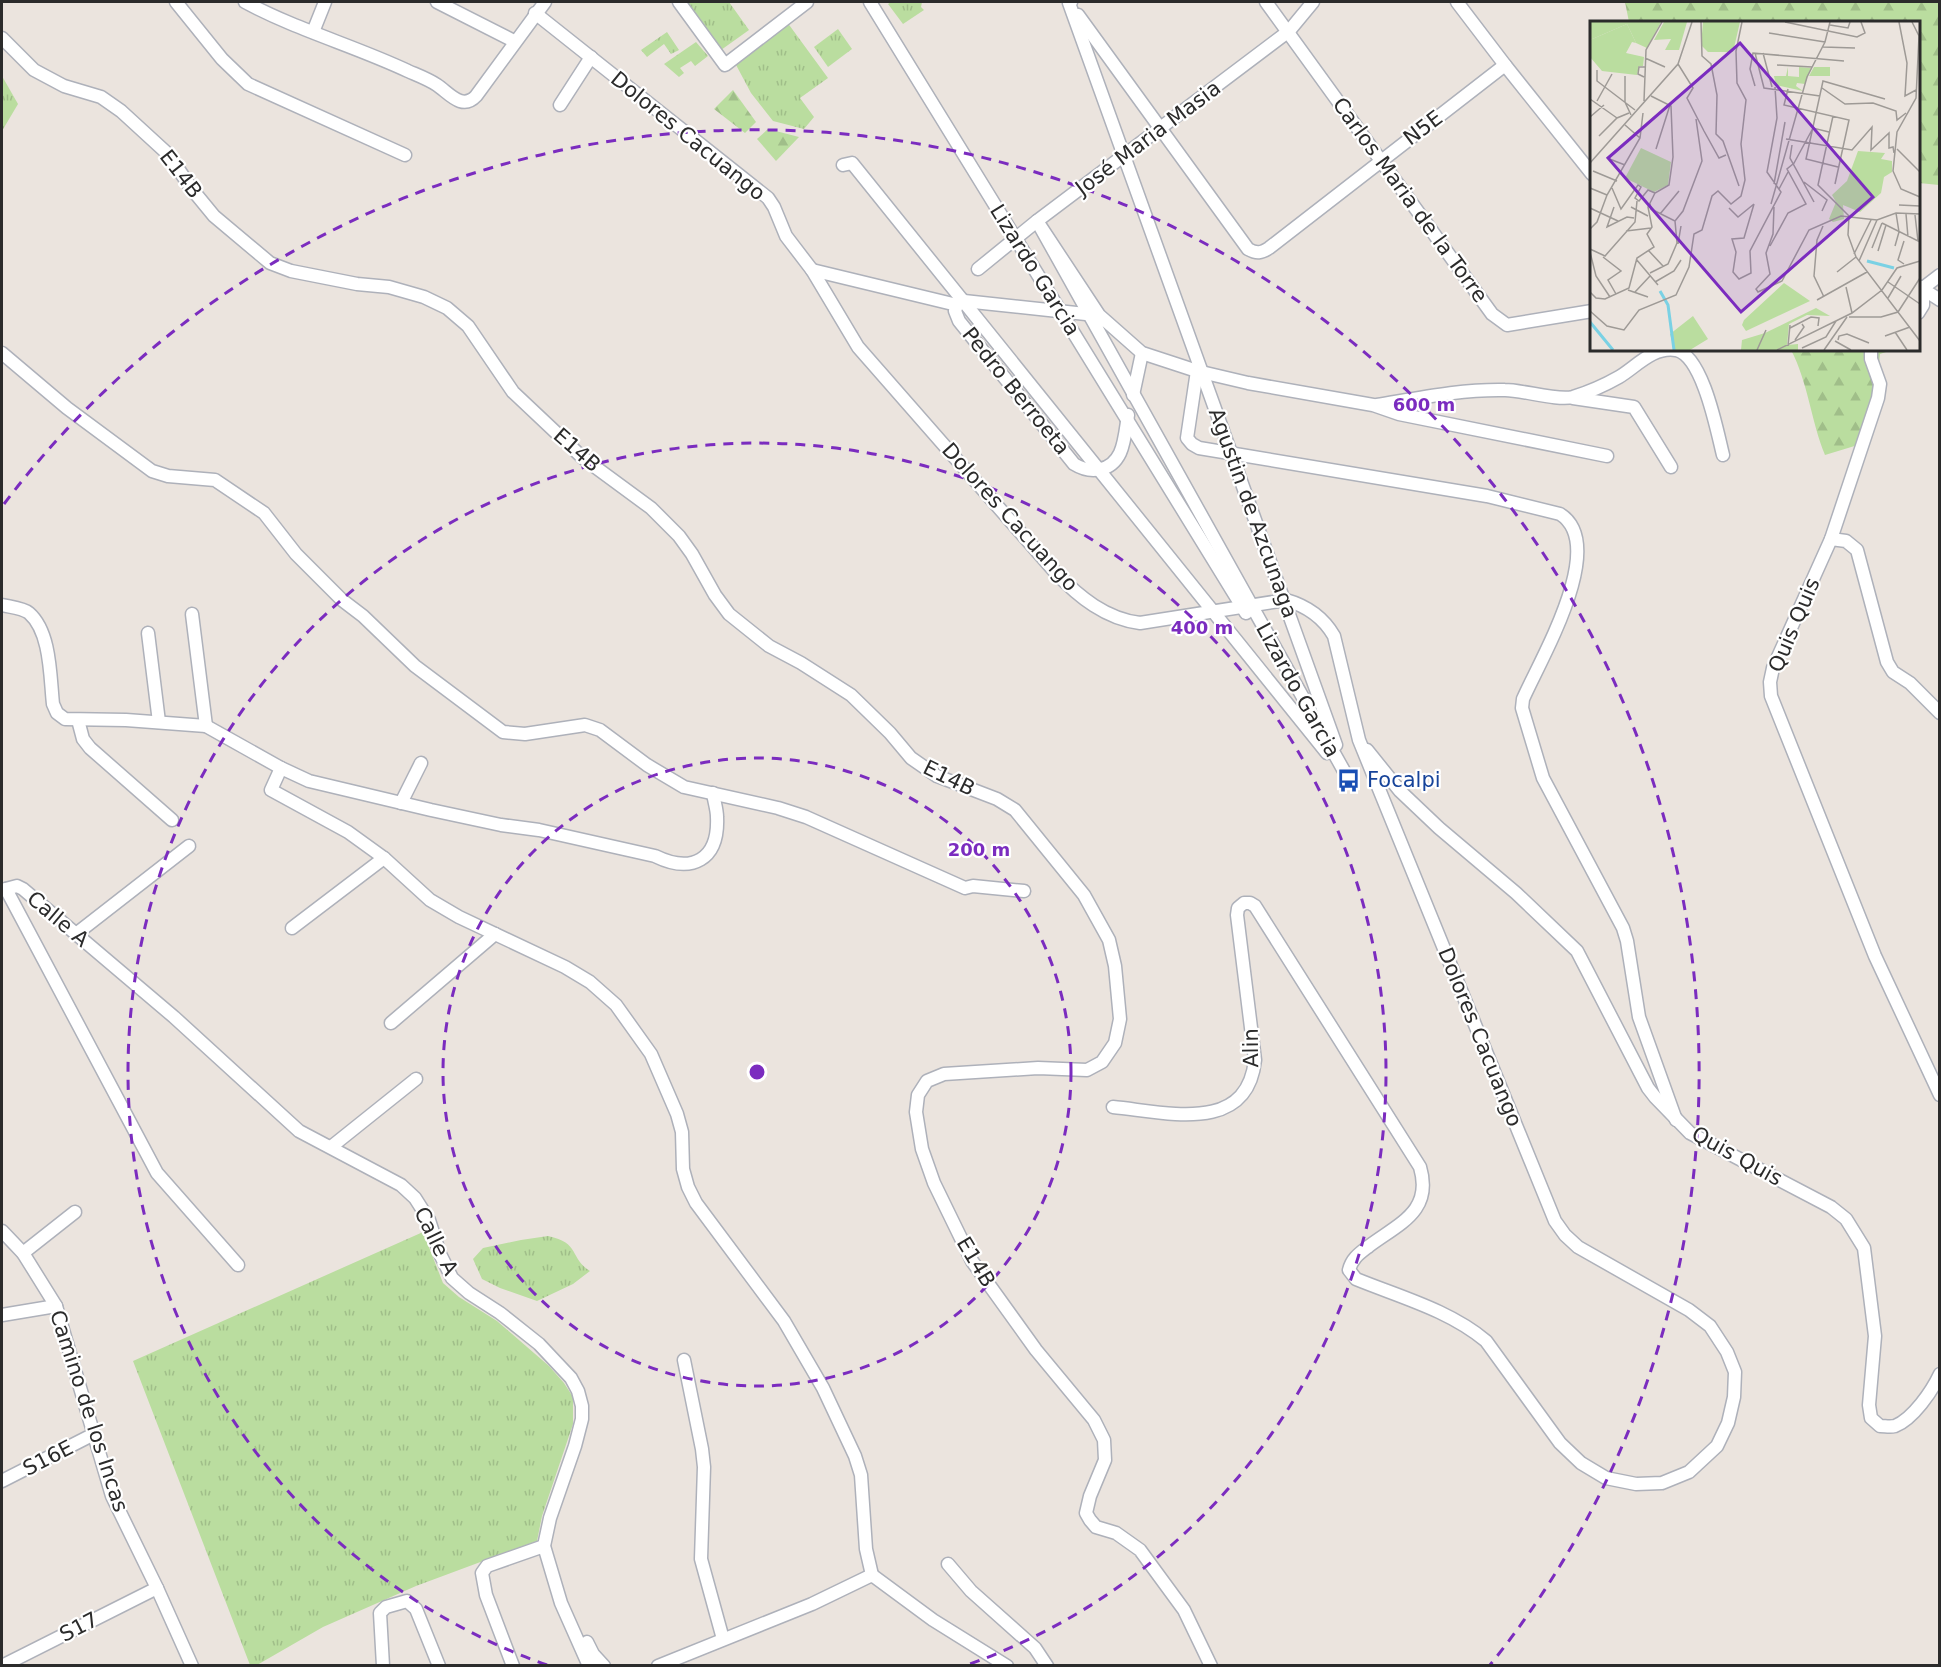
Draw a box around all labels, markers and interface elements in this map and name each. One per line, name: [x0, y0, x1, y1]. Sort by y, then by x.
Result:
inset map: [1590, 21, 1920, 351]
street label: Dolores Cacuango: [606, 67, 770, 205]
street label: José Maria Masia: [1069, 76, 1225, 202]
street label: Carlos Maria de la Torre: [1328, 93, 1492, 307]
street label: N5E: [1399, 106, 1447, 150]
street label: E14B: [155, 145, 207, 203]
street label: Lizardo Garcia: [985, 200, 1085, 340]
street label: Pedro Berroeta: [957, 323, 1075, 459]
text: 600 m: [1393, 394, 1455, 415]
street label: Agustin de Azcunaga: [1204, 405, 1302, 621]
street label: E14B: [549, 423, 605, 477]
street label: Dolores Cacuango: [937, 438, 1083, 596]
street label: Quis Quis: [1763, 574, 1825, 676]
text: 400 m: [1171, 617, 1233, 638]
street label: Lizardo Garcia: [1251, 619, 1345, 761]
street label: E14B: [919, 755, 979, 801]
bus stop icon: Focalpi: [1336, 767, 1362, 793]
place label: Focalpi: [1367, 768, 1441, 792]
text: 200 m: [948, 839, 1010, 860]
street label: Calle A: [22, 886, 94, 952]
street label: Dolores Cacuango: [1433, 944, 1527, 1130]
street label: Alin: [1239, 1028, 1263, 1068]
centre of rings: [747, 1062, 767, 1082]
street label: Quis Quis: [1687, 1121, 1787, 1191]
street label: Calle A: [409, 1203, 463, 1280]
street label: E14B: [952, 1233, 1000, 1291]
street label: Camino de los Incas: [45, 1307, 133, 1515]
street label: S16E: [19, 1435, 77, 1481]
street label: S17: [56, 1607, 102, 1647]

